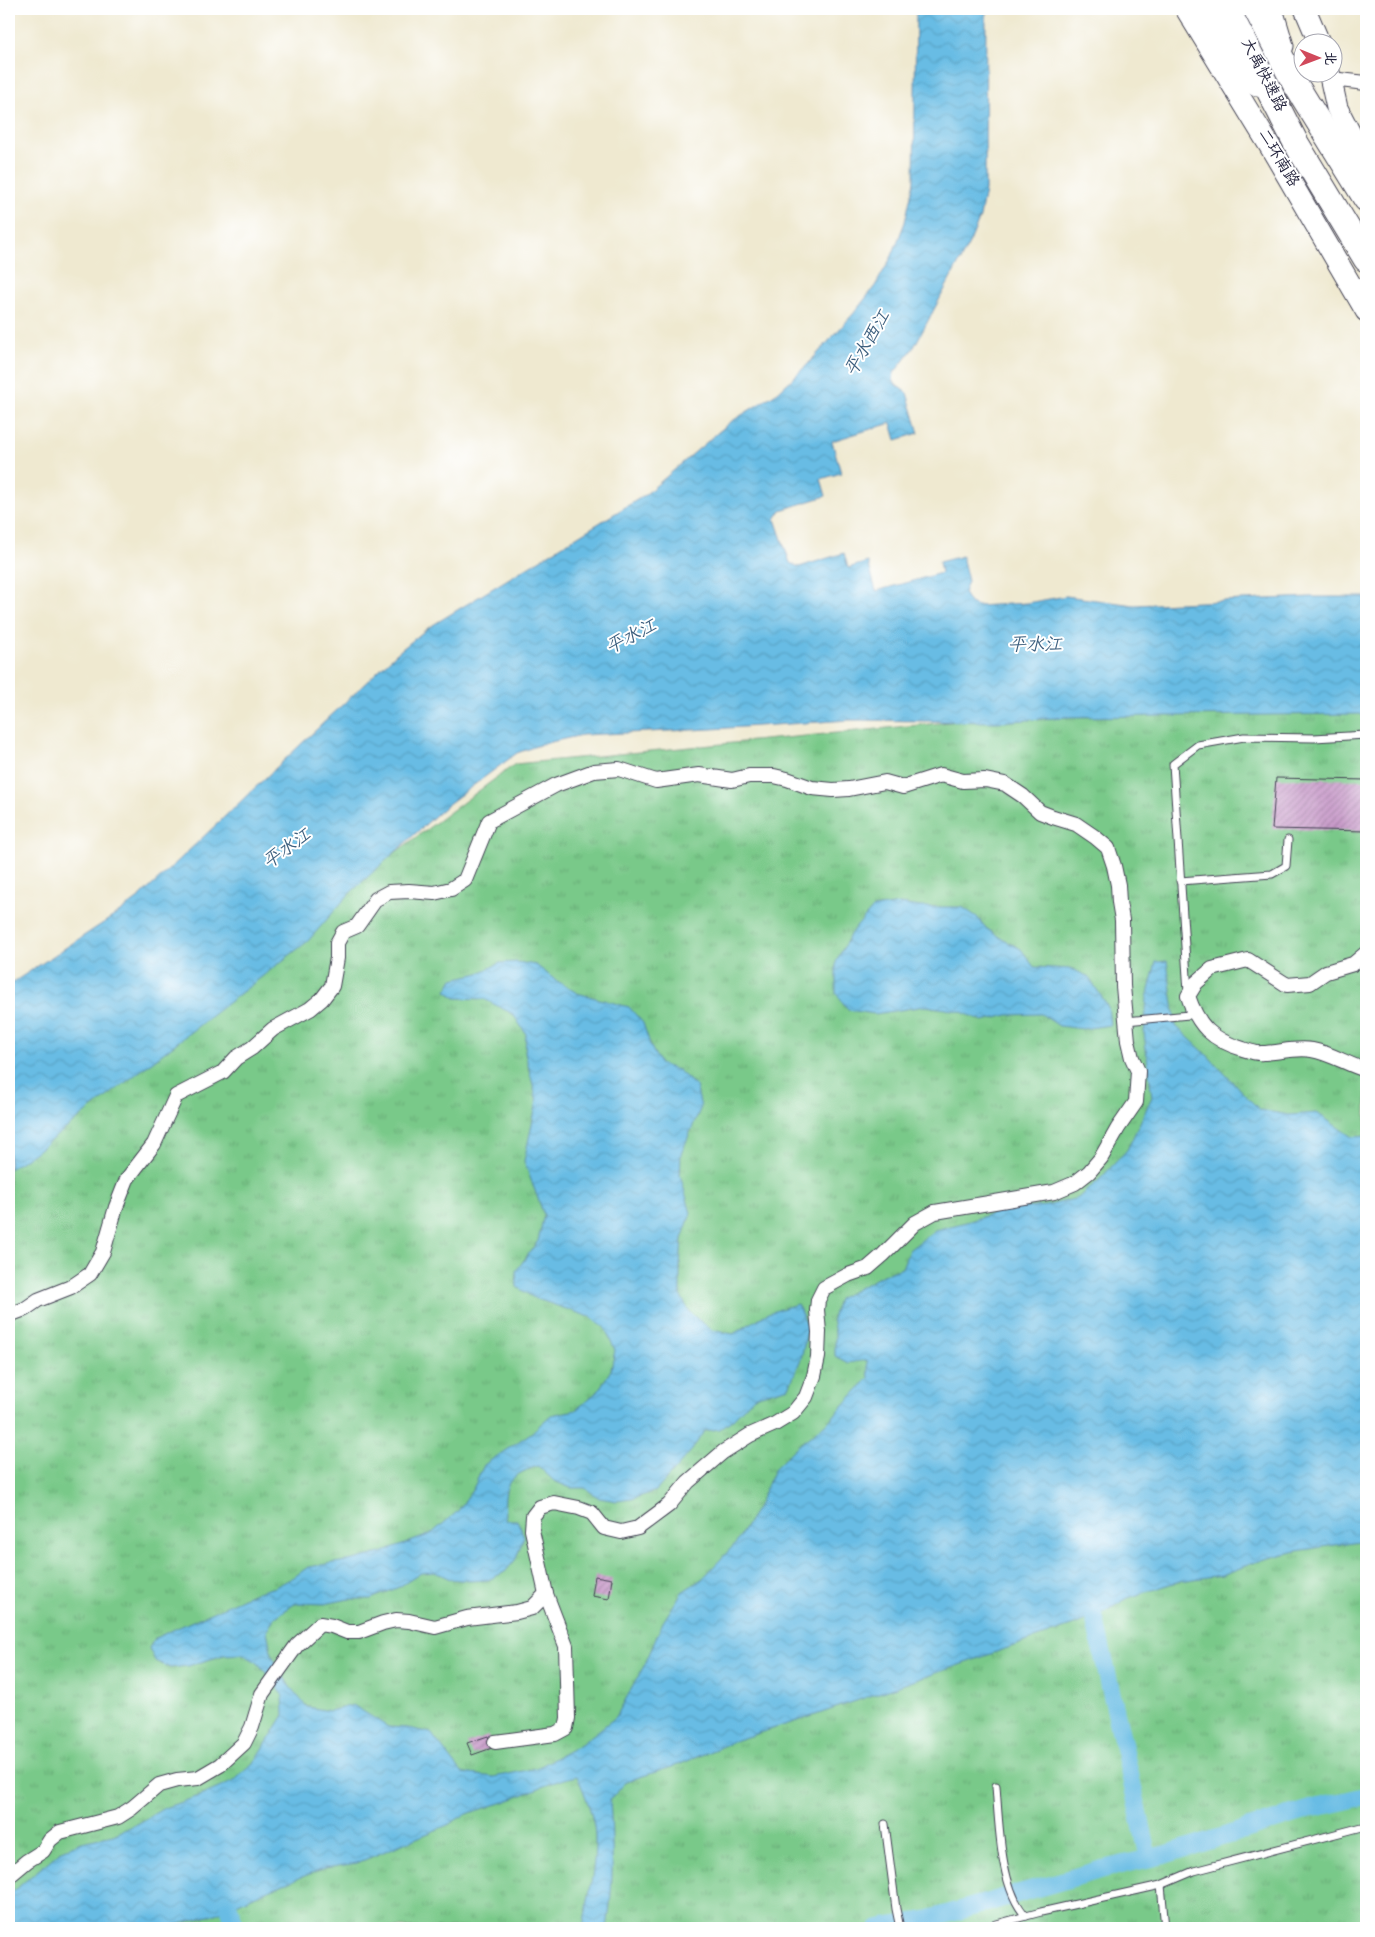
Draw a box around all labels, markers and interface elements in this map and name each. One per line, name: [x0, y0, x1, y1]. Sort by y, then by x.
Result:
north arrow: [1292, 32, 1342, 82]
street label: 大禹快速路: [1235, 35, 1290, 116]
text: 北: [1320, 51, 1337, 65]
street label: 二环南路: [1252, 126, 1303, 191]
water label: 平水西江: [841, 306, 897, 380]
water label: 平水江: [603, 615, 662, 660]
water label: 平水江: [1008, 635, 1063, 657]
water label: 平水江: [259, 824, 317, 874]

